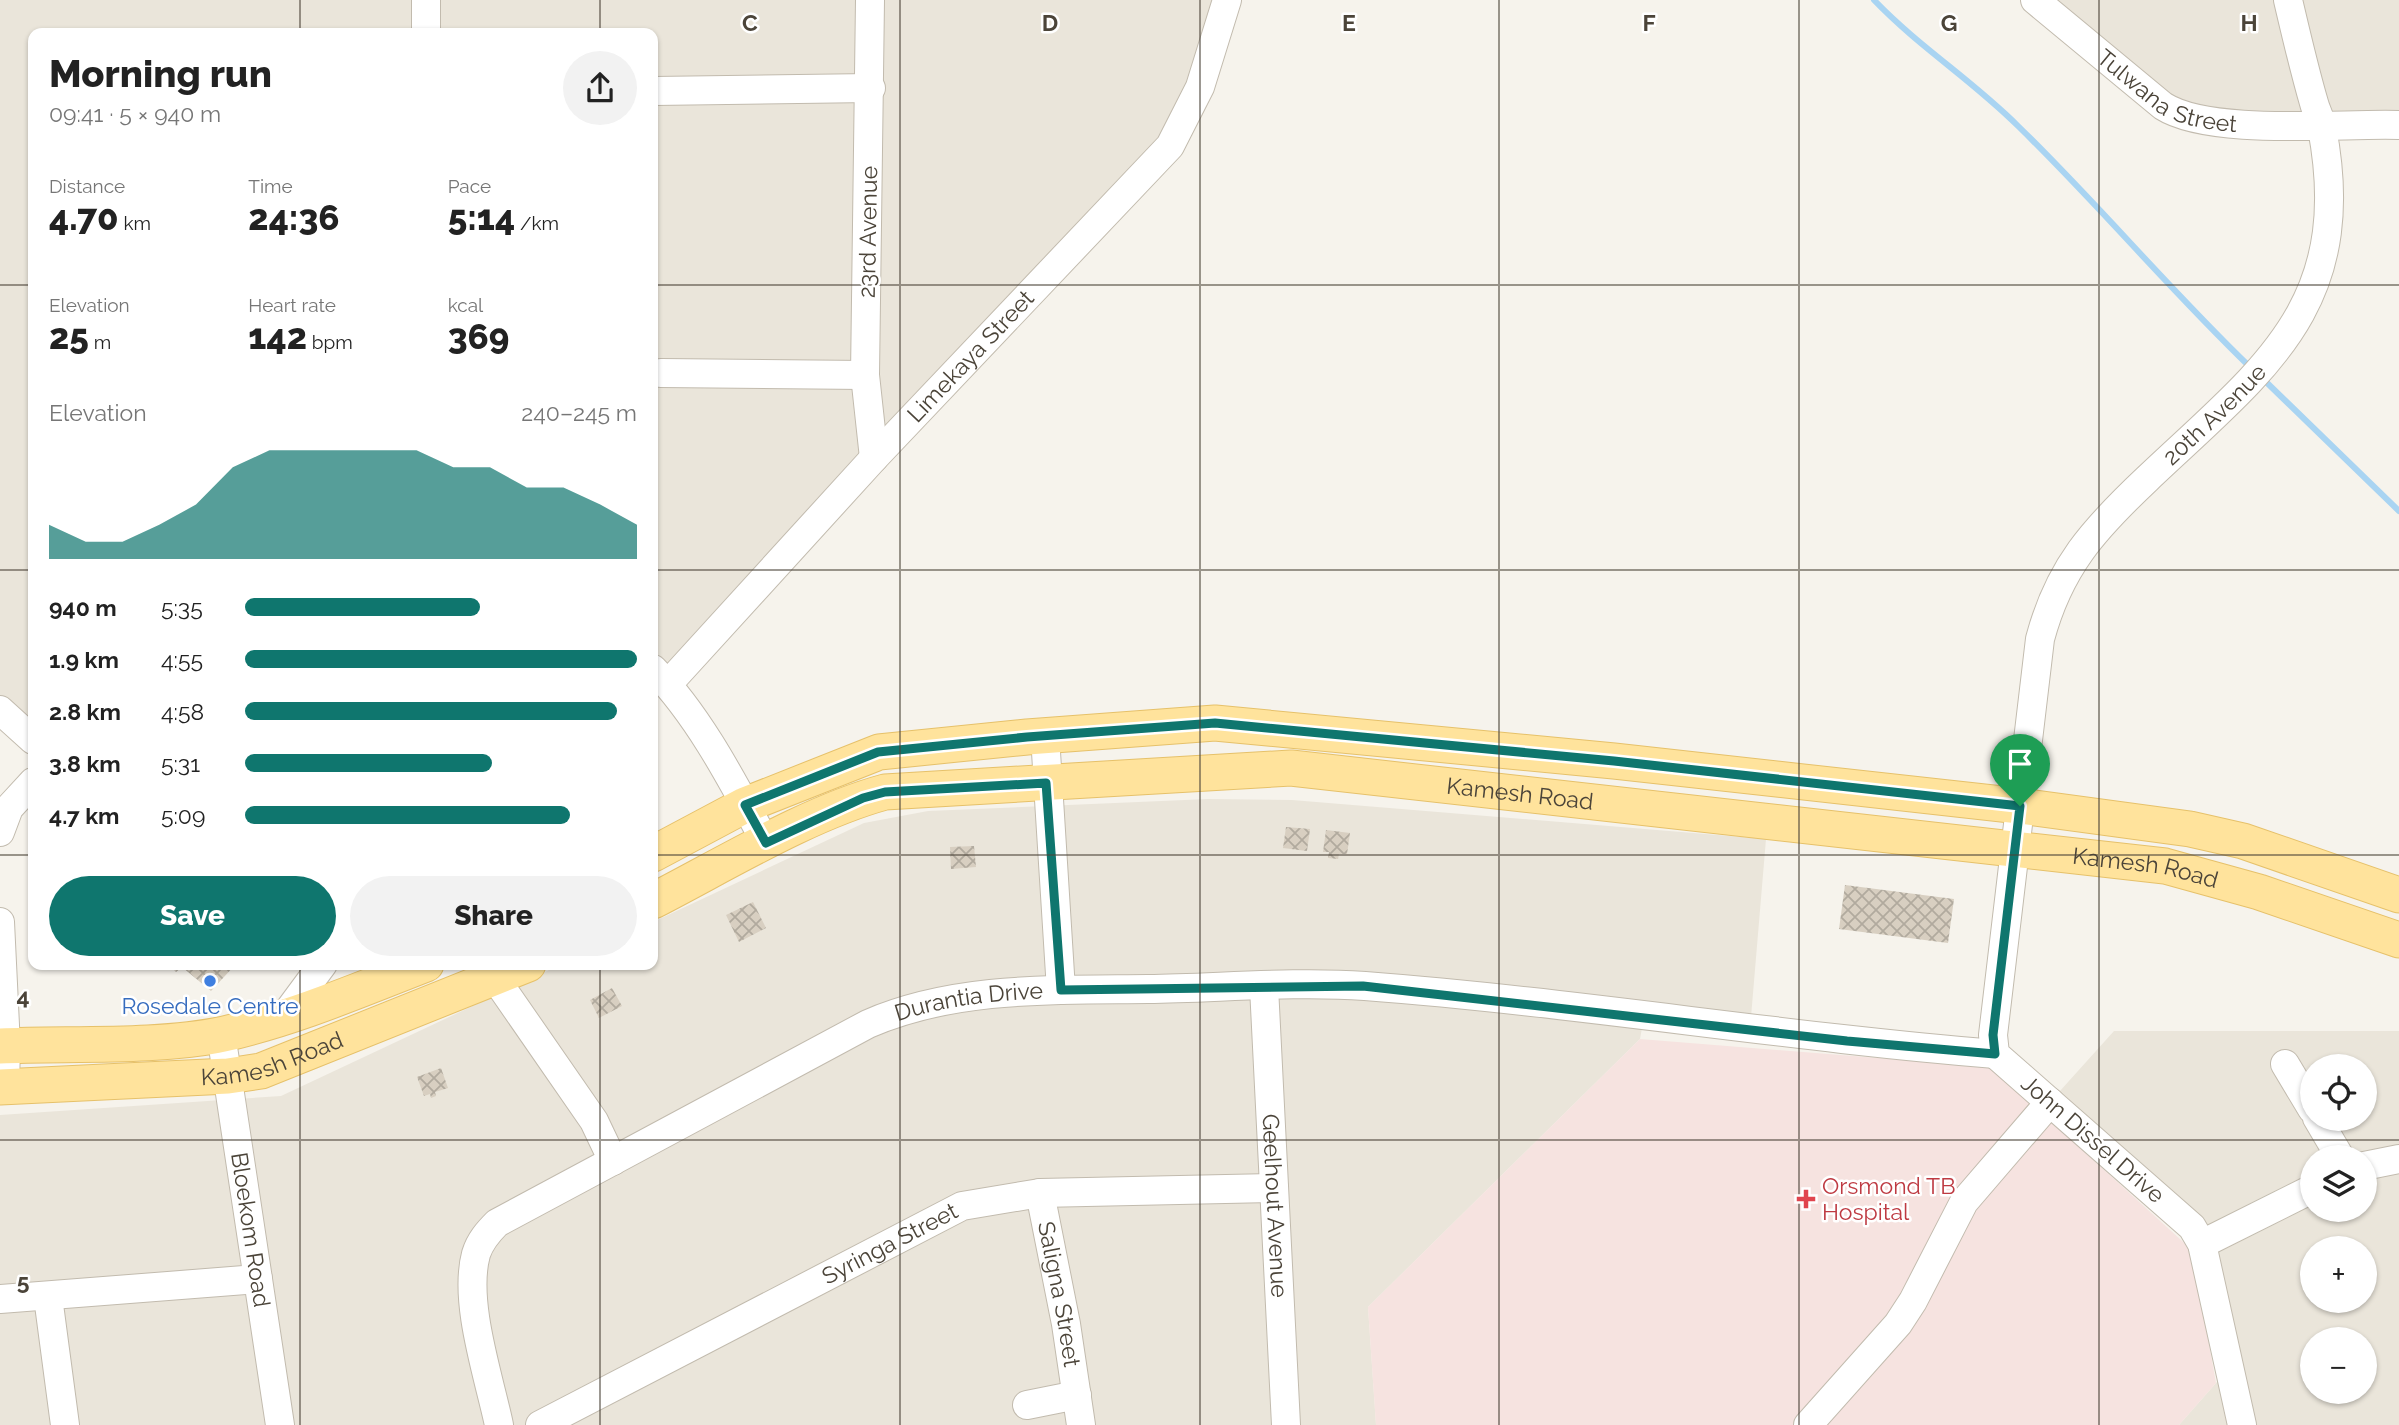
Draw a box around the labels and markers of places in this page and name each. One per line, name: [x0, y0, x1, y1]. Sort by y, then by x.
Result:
pin: [1990, 734, 2050, 806]
marker: Rosedale Centre: [202, 973, 218, 989]
place label: Rosedale Centre: [122, 992, 298, 1019]
place label: Orsmond TB Hospital: [1822, 1172, 1955, 1225]
marker: Orsmond TB Hospital: [1796, 1189, 1816, 1209]

